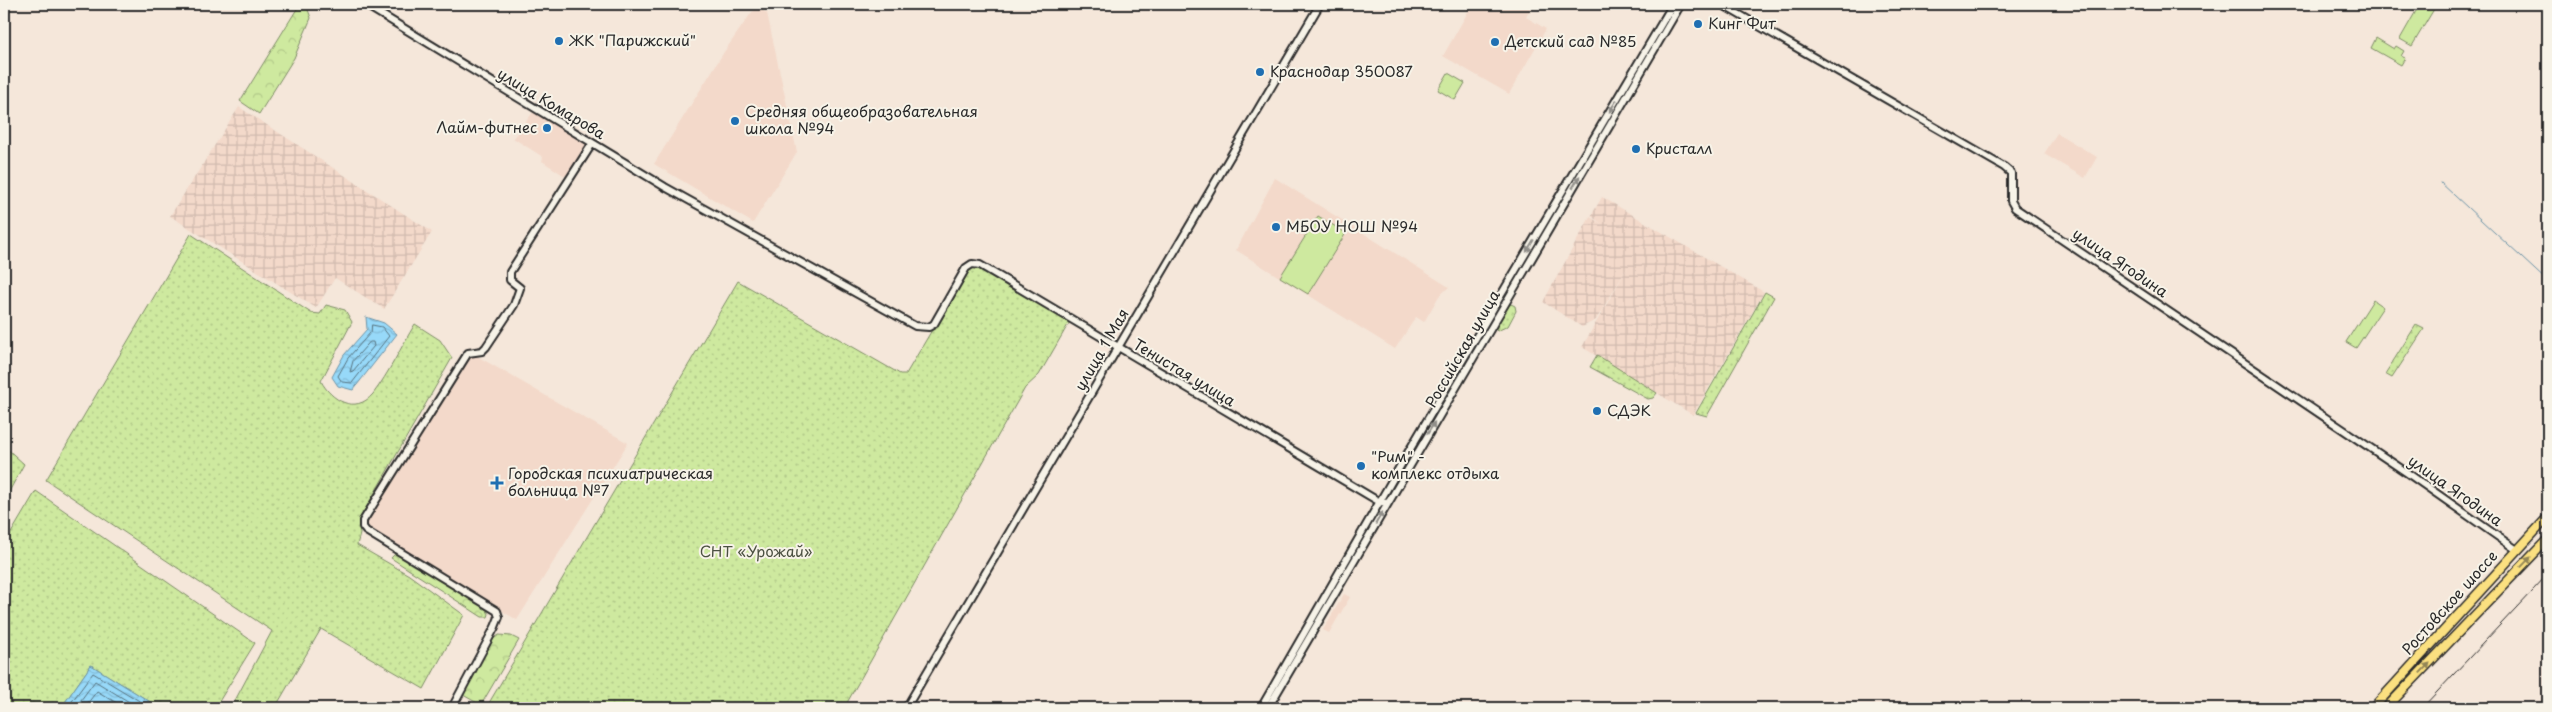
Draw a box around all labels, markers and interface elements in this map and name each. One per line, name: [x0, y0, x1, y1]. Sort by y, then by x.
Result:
place label: Кинг Фит: [1708, 11, 1776, 34]
marker: Кинг Фит: [1692, 18, 1704, 30]
place label: ЖК "Парижский": [568, 28, 696, 51]
place label: Детский сад №85: [1504, 29, 1636, 52]
marker: ЖК "Парижский": [553, 35, 565, 47]
marker: Детский сад №85: [1489, 36, 1501, 48]
place label: Краснодар 350087: [1270, 59, 1413, 82]
street label: улица Комарова: [493, 61, 611, 144]
marker: Краснодар 350087: [1254, 66, 1266, 78]
place label: Средняя общеобразовательная школа №94: [745, 99, 978, 139]
one-way arrow: [1609, 99, 1617, 113]
place label: Лайм-фитнес: [436, 115, 537, 138]
marker: Средняя общеобразовательная школа №94: [729, 115, 741, 127]
marker: Лайм-фитнес: [541, 122, 553, 134]
place label: Кристалл: [1646, 136, 1713, 159]
marker: Кристалл: [1630, 143, 1642, 155]
one-way arrow: [1572, 175, 1581, 188]
place label: МБОУ НОШ №94: [1286, 214, 1418, 237]
marker: МБОУ НОШ №94: [1270, 221, 1282, 233]
street label: улица Ягодина: [2069, 221, 2174, 303]
one-way arrow: [1526, 239, 1535, 252]
street label: Российская улица: [1419, 285, 1505, 411]
street label: улица 1 Мая: [1068, 304, 1134, 395]
street label: Тенистая улица: [1129, 332, 1241, 412]
place label: СДЭК: [1607, 398, 1651, 421]
marker: СДЭК: [1591, 405, 1603, 417]
one-way arrow: [1427, 421, 1436, 434]
place label: "Рим" - комплекс отдыха: [1371, 444, 1500, 484]
street label: улица Ягодина: [2404, 449, 2508, 531]
marker: "Рим" - комплекс отдыха: [1355, 460, 1367, 472]
place label: Городская психиатрическая больница №7: [508, 461, 713, 501]
marker: Городская психиатрическая больница №7: [490, 476, 504, 490]
one-way arrow: [1374, 512, 1383, 525]
park label: СНТ «Урожай»: [700, 539, 813, 562]
street label: Ростовское шоссе: [2396, 545, 2502, 659]
one-way arrow: [2520, 556, 2532, 568]
one-way arrow: [2419, 662, 2431, 674]

